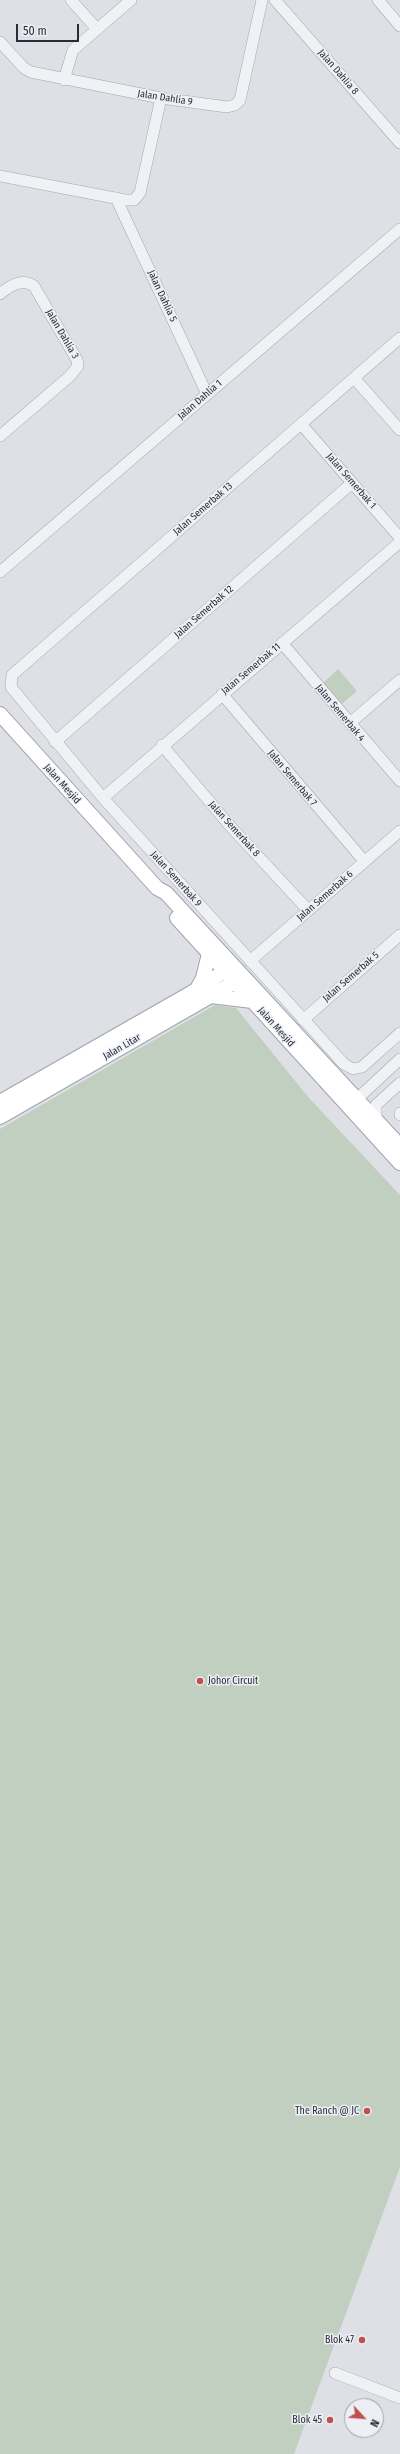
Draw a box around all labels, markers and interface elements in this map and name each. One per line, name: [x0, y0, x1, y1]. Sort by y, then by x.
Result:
scale bar: [18, 16, 81, 42]
text: 50 m: [23, 24, 47, 38]
street label: Jalan Dahlia 8: [315, 47, 361, 97]
street label: Jalan Dahlia 9: [137, 88, 193, 108]
street label: Jalan Dahlia 5: [145, 268, 179, 324]
street label: Jalan Dahlia 3: [43, 307, 81, 361]
street label: Jalan Dahlia 1: [175, 377, 225, 423]
street label: Jalan Semerbak 1: [324, 451, 378, 511]
street label: Jalan Semerbak 13: [171, 480, 235, 538]
street label: Jalan Semerbak 12: [172, 583, 236, 641]
street label: Jalan Semerbak 11: [219, 641, 283, 697]
street label: Jalan Semerbak 4: [313, 682, 367, 744]
street label: Jalan Semerbak 7: [265, 747, 319, 809]
street label: Jalan Mesjid: [41, 762, 83, 806]
street label: Jalan Semerbak 8: [206, 799, 262, 859]
street label: Jalan Semerbak 9: [148, 849, 204, 909]
street label: Jalan Semerbak 6: [294, 868, 356, 924]
street label: Jalan Semerbak 5: [321, 949, 381, 1005]
street label: Jalan Mesjid: [255, 1005, 297, 1049]
street label: Jalan Litar: [101, 1032, 143, 1062]
place label: Johor Circuit: [208, 1675, 258, 1687]
marker: Johor Circuit: [195, 1676, 205, 1686]
place label: The Ranch @ JC: [295, 2105, 359, 2117]
marker: The Ranch @ JC: [362, 2106, 372, 2116]
place label: Blok 47: [325, 2334, 354, 2346]
marker: Blok 47: [357, 2335, 367, 2345]
north arrow: [344, 2398, 384, 2438]
place label: Blok 45: [292, 2414, 322, 2426]
marker: Blok 45: [325, 2415, 335, 2425]
text: N: [367, 2417, 382, 2429]

